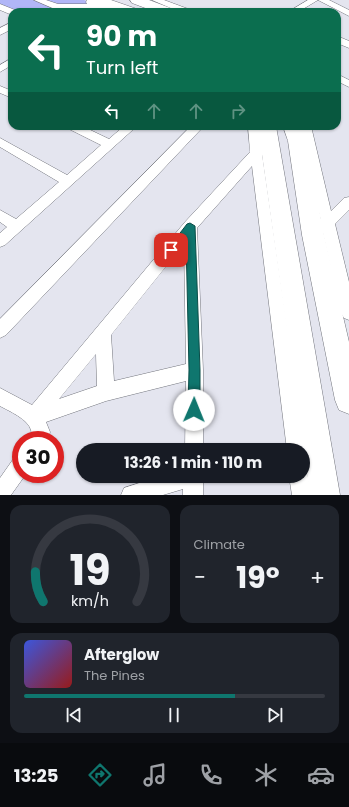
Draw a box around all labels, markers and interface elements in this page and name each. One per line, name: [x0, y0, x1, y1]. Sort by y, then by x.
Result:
text: 90 m: [86, 17, 157, 56]
icon: left: [20, 24, 72, 76]
text: Turn left: [86, 55, 158, 80]
icon: left: [101, 100, 123, 122]
icon: ahead: [143, 100, 165, 122]
icon: ahead: [185, 100, 207, 122]
icon: right: [227, 100, 249, 122]
pin: [154, 233, 188, 267]
icon: arrive: [160, 239, 182, 261]
position arrow: [173, 389, 215, 431]
speed limit sign: 30: [12, 431, 64, 483]
text: 13:26 · 1 min · 110 m: [124, 452, 262, 473]
text: Climate: [194, 535, 245, 554]
text: 19: [69, 541, 110, 600]
text: 19°: [236, 556, 280, 599]
text: −: [194, 562, 206, 593]
text: +: [310, 562, 325, 593]
text: km/h: [71, 591, 109, 611]
text: Afterglow: [84, 644, 159, 665]
text: The Pines: [84, 666, 145, 685]
icon: previous: [63, 704, 85, 726]
icon: pause: [163, 704, 185, 726]
icon: next: [264, 704, 286, 726]
icon: directions: [86, 761, 114, 789]
icon: music: [141, 761, 169, 789]
icon: phone: [197, 761, 225, 789]
icon: climate: [252, 761, 280, 789]
icon: car: [307, 761, 335, 789]
text: 13:25: [14, 763, 58, 788]

